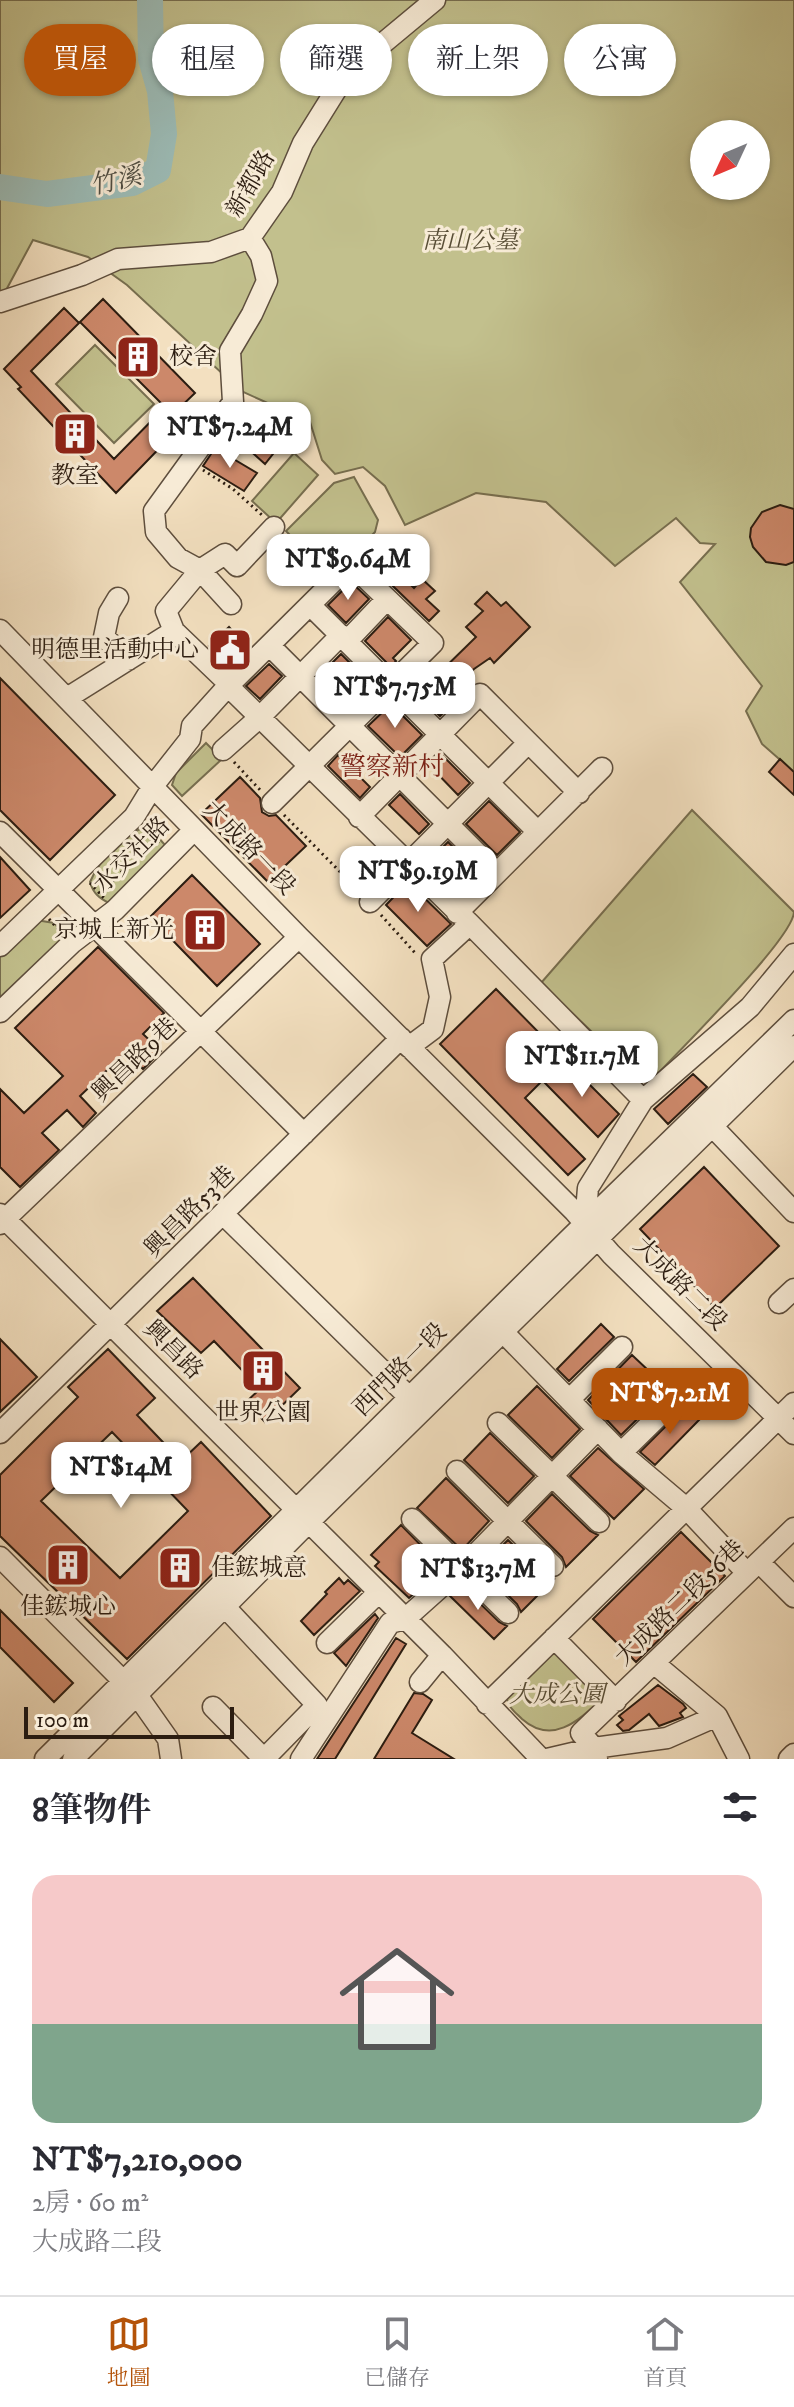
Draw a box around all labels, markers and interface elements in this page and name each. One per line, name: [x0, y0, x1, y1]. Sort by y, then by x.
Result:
chip: 買屋: [24, 24, 136, 96]
chip: 租屋: [152, 24, 264, 96]
chip: 篩選: [280, 24, 392, 96]
chip: 新上架: [408, 24, 548, 96]
chip: 公寓: [564, 24, 676, 96]
north arrow: [690, 120, 770, 200]
map controls: [690, 120, 770, 200]
street label: 新都路: [220, 145, 282, 223]
water label: 竹溪: [87, 158, 148, 203]
park label: 南山公墓: [422, 226, 522, 256]
building icon: 校舍: [114, 333, 162, 381]
place label: 校舍: [169, 342, 217, 372]
pin: NT$7.24M: [147, 402, 313, 470]
building icon: 教室: [51, 410, 99, 458]
text: NT$7.24M: [167, 411, 293, 444]
place label: 教室: [51, 461, 99, 491]
pin: NT$9.64M: [265, 534, 431, 602]
text: NT$9.64M: [285, 543, 411, 576]
public building icon: 明德里活動中心: [206, 626, 254, 674]
place label: 明德里活動中心: [31, 635, 199, 665]
pin: NT$7.75M: [312, 662, 478, 730]
text: NT$7.75M: [333, 671, 457, 704]
district label: 警察新村: [340, 751, 444, 784]
street label: 大成路一段: [197, 794, 301, 902]
street label: 水交社路: [87, 810, 177, 900]
pin: NT$9.19M: [335, 846, 501, 914]
text: NT$9.19M: [358, 855, 478, 888]
building icon: 京城上新光: [181, 906, 229, 954]
place label: 京城上新光: [54, 915, 174, 945]
street label: 興昌路9巷: [86, 1012, 184, 1108]
pin: NT$11.7M: [499, 1031, 665, 1099]
text: NT$11.7M: [524, 1040, 640, 1073]
street label: 興昌路53巷: [138, 1160, 242, 1264]
street label: 大成路二段: [627, 1231, 733, 1337]
street label: 興昌路: [137, 1314, 209, 1386]
street label: 西門路一段: [347, 1317, 453, 1423]
building icon: 世界公園: [239, 1347, 287, 1395]
pin: NT$7.21M: [587, 1368, 753, 1436]
text: NT$7.21M: [609, 1377, 731, 1410]
place label: 世界公園: [215, 1398, 311, 1428]
pin: NT$14M: [56, 1442, 186, 1510]
text: NT$14M: [69, 1451, 173, 1484]
street label: 大成路二段56巷: [609, 1534, 751, 1672]
building icon: 佳鋐城心: [44, 1541, 92, 1589]
building icon: 佳鋐城意: [156, 1544, 204, 1592]
pin: NT$13.7M: [395, 1544, 561, 1612]
place label: 佳鋐城意: [211, 1553, 307, 1583]
text: NT$13.7M: [420, 1553, 536, 1586]
place label: 佳鋐城心: [20, 1592, 116, 1622]
park label: 大成公園: [509, 1680, 609, 1710]
scale bar: [24, 1703, 234, 1739]
text: 100 m: [36, 1707, 89, 1734]
icon: filters: [718, 1785, 762, 1829]
text: 8筆物件: [32, 1790, 151, 1832]
icon: home: [325, 1927, 469, 2071]
text: NT$7,210,000: [32, 2139, 242, 2181]
text: 2房 · 60 m²: [32, 2187, 148, 2220]
text: 大成路二段: [32, 2226, 162, 2259]
tab: 地圖: [107, 2312, 151, 2392]
tab: 已儲存: [364, 2312, 430, 2392]
tab: 首頁: [643, 2312, 687, 2392]

